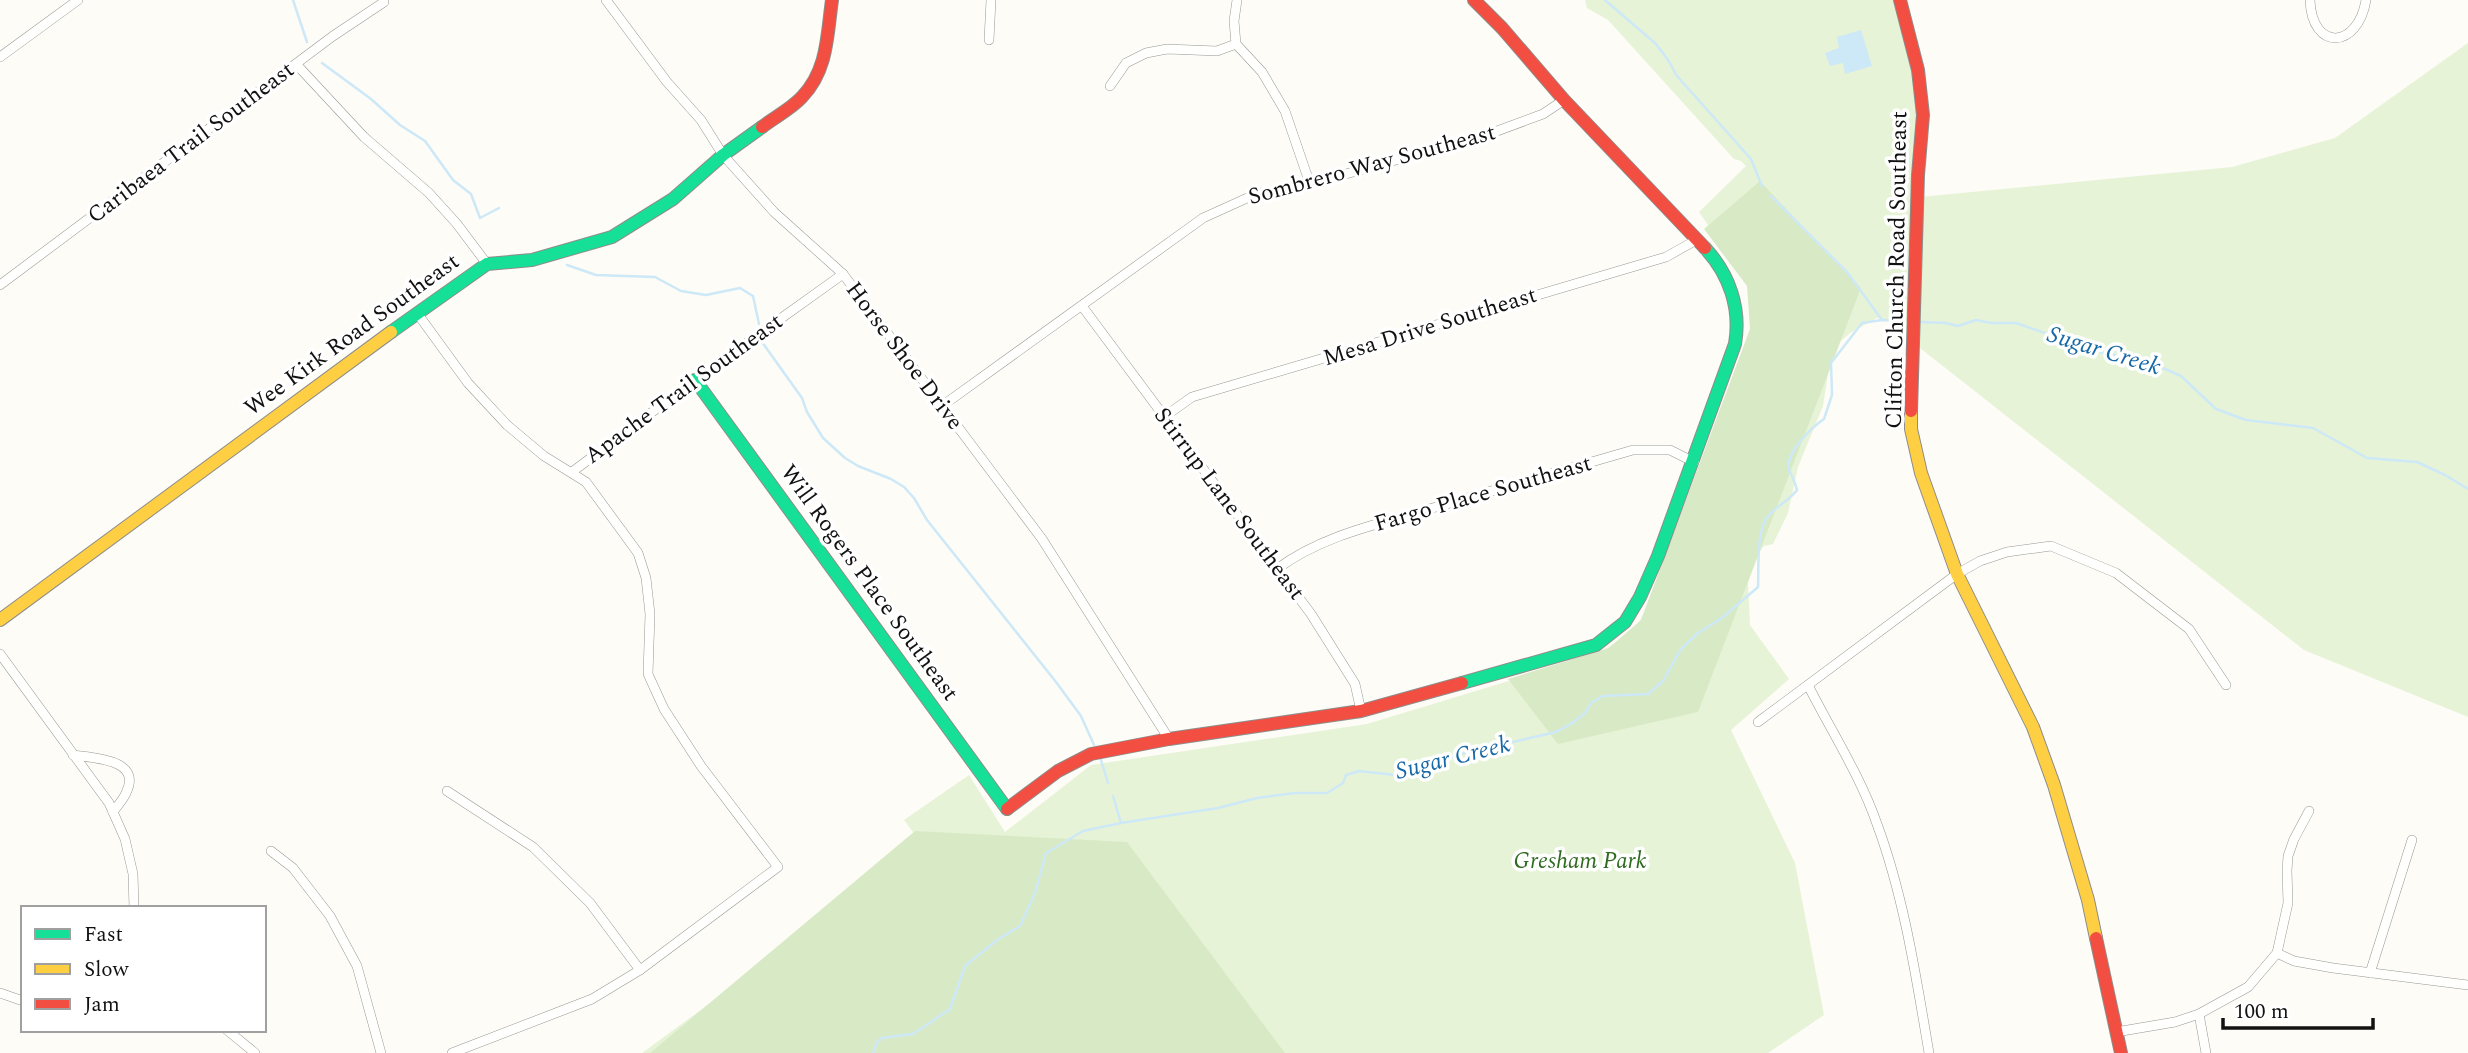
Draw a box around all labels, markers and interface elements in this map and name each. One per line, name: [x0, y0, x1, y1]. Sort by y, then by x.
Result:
street label: Caribaea Trail Southeast: [80, 53, 302, 233]
street label: Clifton Church Road Southeast: [1877, 111, 1917, 429]
street label: Sombrero Way Southeast: [1244, 115, 1500, 215]
street label: Wee Kirk Road Southeast: [237, 245, 467, 425]
street label: Horse Shoe Drive: [836, 274, 972, 438]
street label: Mesa Drive Southeast: [1319, 278, 1541, 376]
street label: Apache Trail Southeast: [577, 305, 791, 473]
water label: Sugar Creek: [2043, 317, 2165, 385]
street label: Stirrup Lane Southeast: [1145, 400, 1313, 608]
street label: Fargo Place Southeast: [1370, 446, 1596, 542]
street label: Will Rogers Place Southeast: [771, 457, 967, 709]
water label: Sugar Creek: [1392, 726, 1514, 790]
park label: Gresham Park: [1514, 844, 1647, 879]
legend: [21, 906, 266, 1032]
text: Fast: [84, 919, 123, 951]
text: Slow: [84, 954, 130, 986]
scale bar: [2223, 986, 2374, 1030]
text: Jam: [84, 989, 120, 1021]
text: 100 m: [2234, 996, 2289, 1028]

